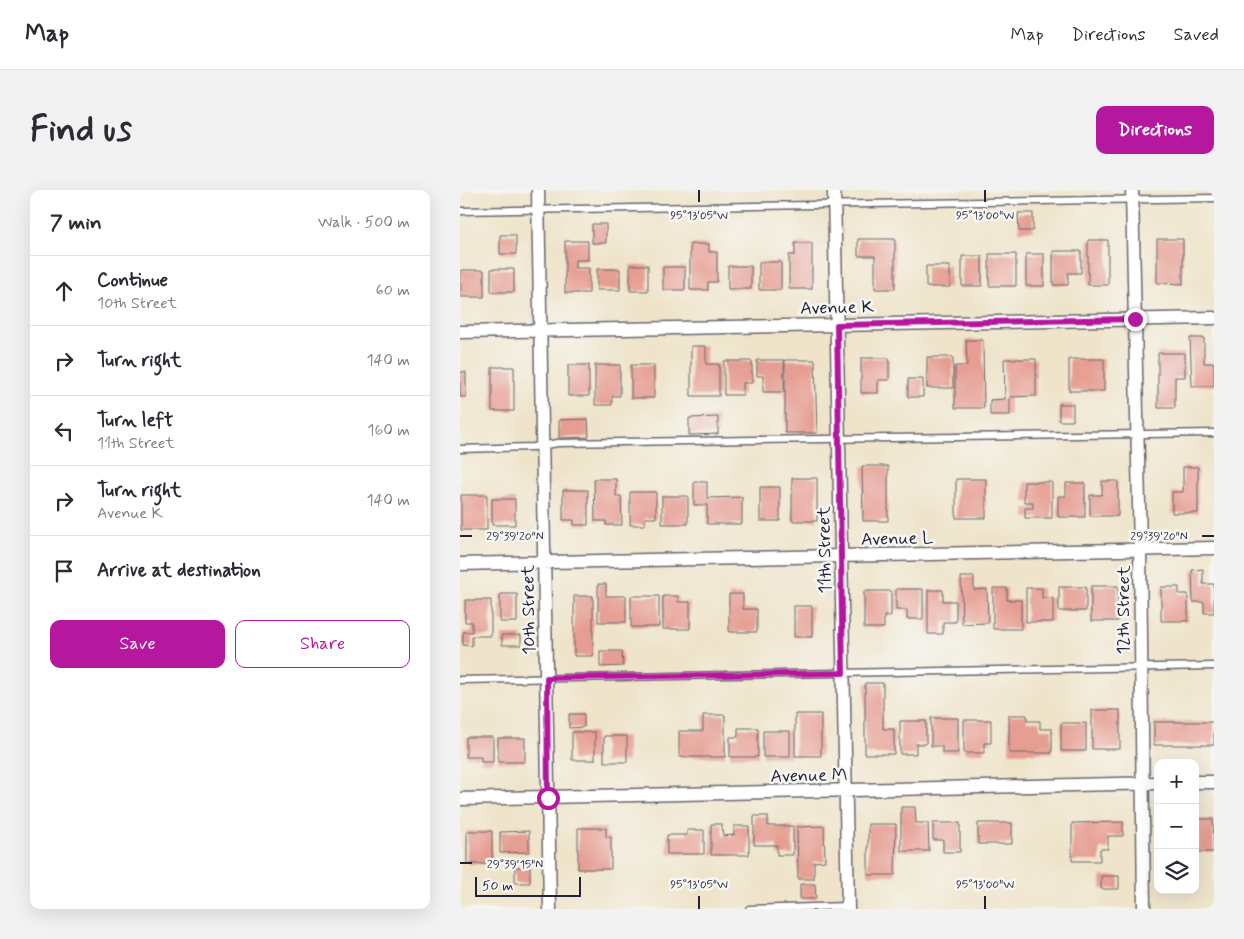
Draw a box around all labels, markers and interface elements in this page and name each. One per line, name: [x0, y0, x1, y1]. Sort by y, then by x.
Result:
text: Map: [25, 19, 69, 50]
text: Map: [1011, 23, 1044, 47]
text: Directions: [1072, 23, 1146, 47]
text: Saved: [1174, 23, 1219, 47]
button: Directions: [1096, 106, 1214, 154]
text: Find us: [30, 107, 132, 153]
text: 95°13'05"W: [670, 208, 728, 224]
text: 95°13'00"W: [956, 208, 1014, 224]
text: 7 min: [50, 209, 102, 237]
text: Walk · 500 m: [318, 212, 410, 233]
text: Continue: [97, 268, 168, 293]
icon: ahead: [50, 277, 78, 305]
text: 60 m: [376, 280, 410, 301]
text: 10th Street: [97, 293, 177, 314]
street label: Avenue K: [800, 295, 874, 321]
route end: [1124, 308, 1147, 331]
icon: right: [50, 347, 78, 375]
text: Turn right: [97, 348, 181, 373]
text: 140 m: [366, 350, 410, 371]
text: Turn left: [97, 408, 173, 433]
icon: left: [50, 417, 78, 445]
text: 160 m: [367, 420, 410, 441]
text: 11th Street: [97, 433, 175, 454]
text: Turn right: [97, 478, 181, 503]
icon: right: [50, 487, 78, 515]
text: 140 m: [366, 490, 410, 511]
text: Avenue K: [97, 503, 163, 524]
street label: 11th Street: [812, 506, 838, 594]
street label: Avenue L: [861, 526, 933, 552]
text: 29°39'20"N: [486, 529, 544, 545]
text: 29°39'20"N: [1130, 529, 1188, 545]
icon: arrive: [50, 557, 78, 585]
text: Arrive at destination: [97, 558, 261, 583]
street label: 10th Street: [516, 564, 542, 655]
street label: 12th Street: [1112, 565, 1136, 655]
button: Save: [50, 620, 225, 668]
button: Share: [235, 620, 410, 668]
map controls: [1154, 759, 1199, 894]
button: +: [1154, 759, 1199, 804]
street label: Avenue M: [770, 763, 848, 789]
route start: [537, 787, 560, 810]
button: −: [1154, 804, 1199, 849]
button: layers: [1154, 849, 1199, 894]
text: 29°39'15"N: [487, 857, 543, 873]
scale bar: [475, 874, 581, 897]
text: 50 m: [482, 877, 513, 895]
text: 95°13'05"W: [670, 877, 728, 893]
text: 95°13'00"W: [956, 877, 1014, 893]

